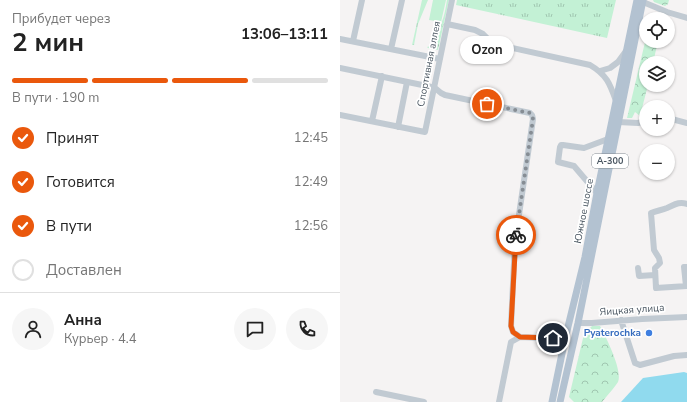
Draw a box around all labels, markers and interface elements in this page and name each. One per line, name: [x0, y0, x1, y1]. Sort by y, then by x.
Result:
text: Прибудет через: [12, 10, 110, 28]
map controls: [639, 12, 675, 180]
button: locate: [639, 12, 675, 48]
street label: Спортивная аллея: [414, 20, 444, 108]
text: 13:06–13:11: [241, 24, 328, 44]
text: 2 мин: [12, 25, 84, 60]
callout: Ozon: [460, 36, 514, 64]
text: Ozon: [471, 41, 503, 59]
button: layers: [639, 56, 675, 92]
pin: [470, 87, 504, 121]
text: В пути · 190 m: [12, 89, 99, 107]
icon: bag: [476, 93, 498, 115]
button: +: [639, 100, 675, 136]
icon: check: [12, 127, 34, 149]
text: Принят: [46, 128, 99, 148]
text: 12:45: [294, 129, 328, 147]
button: −: [639, 144, 675, 180]
road number: А-300: [592, 154, 628, 168]
icon: check: [12, 171, 34, 193]
text: Готовится: [46, 172, 115, 192]
text: 12:49: [294, 173, 328, 191]
street label: Южное шоссе: [571, 177, 597, 245]
icon: check: [12, 215, 34, 237]
courier: [496, 215, 536, 255]
text: В пути: [46, 216, 92, 236]
text: 12:56: [294, 217, 328, 235]
icon: bike: [505, 224, 527, 246]
text: Доставлен: [46, 260, 122, 280]
street label: Яицкая улица: [599, 301, 665, 319]
button: person: [12, 308, 54, 350]
button: chat: [234, 308, 276, 350]
button: phone: [286, 308, 328, 350]
text: Анна: [64, 310, 102, 330]
pin: [536, 321, 570, 355]
place label: Pyaterochka: [584, 326, 641, 340]
icon: home: [542, 327, 564, 349]
marker: Pyaterochka: [644, 328, 654, 338]
text: Курьер · 4.4: [64, 330, 137, 348]

